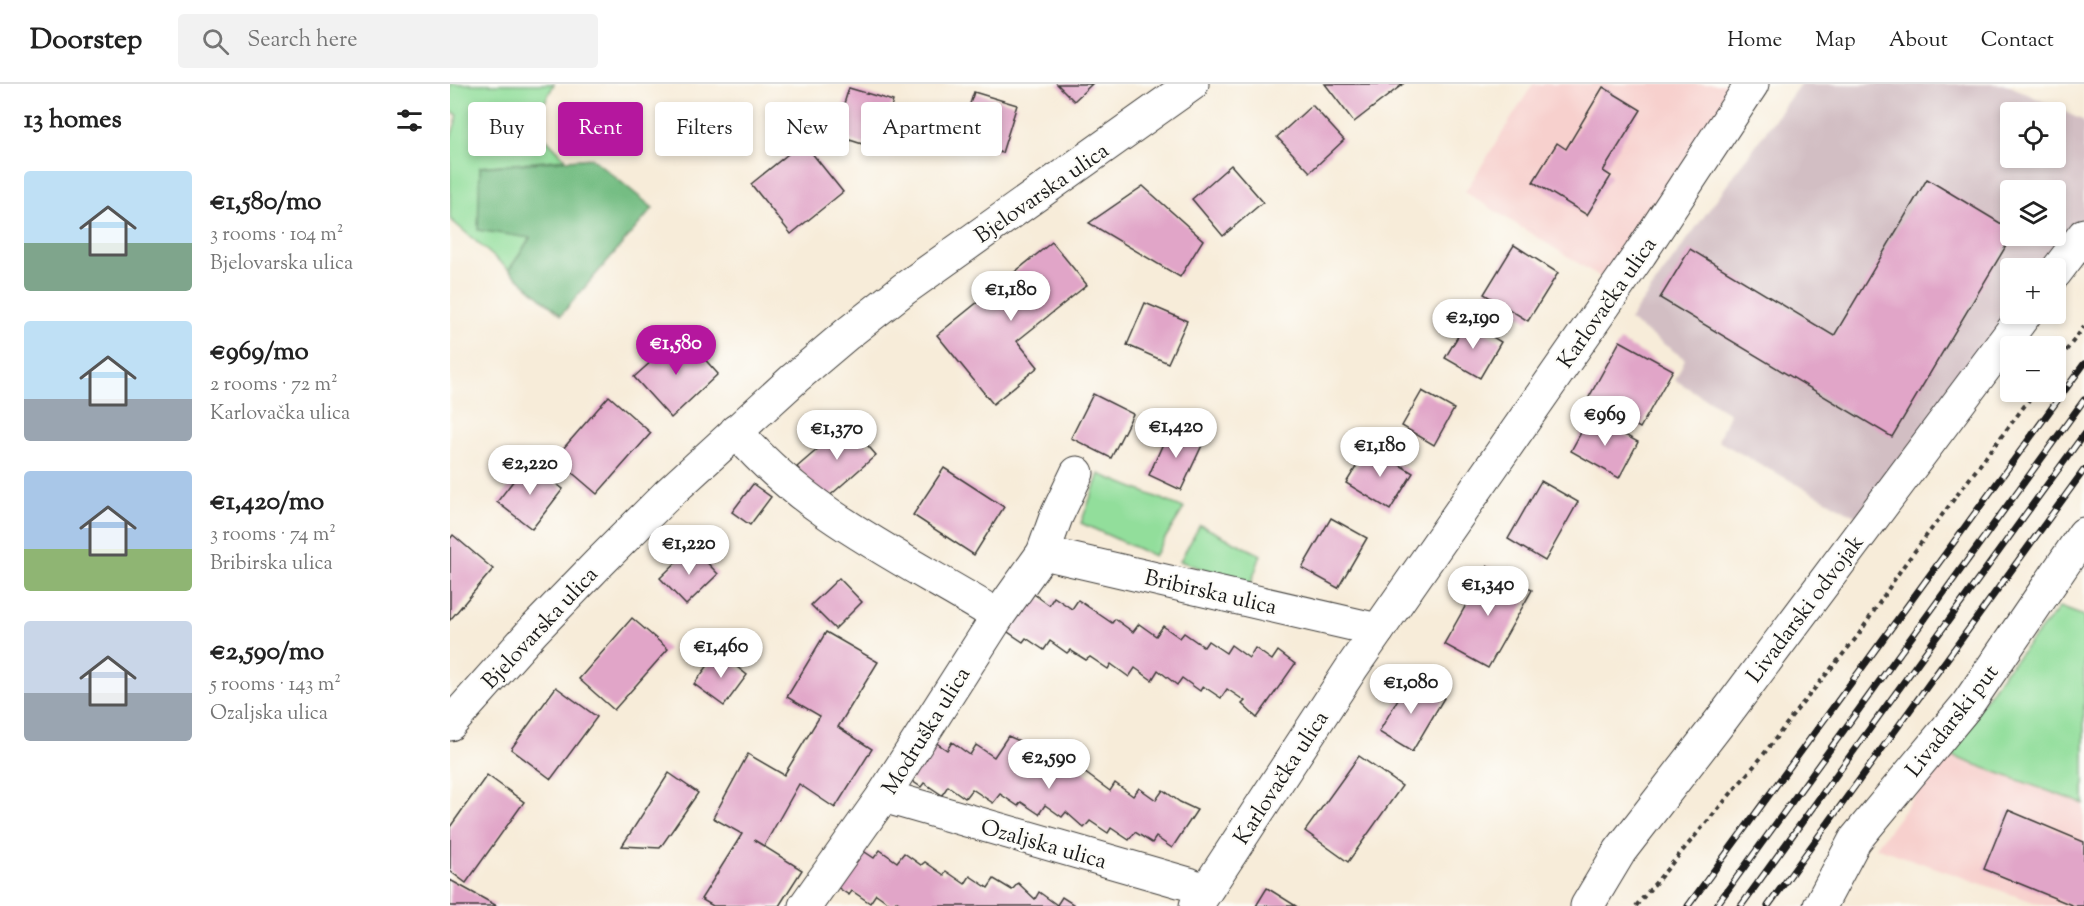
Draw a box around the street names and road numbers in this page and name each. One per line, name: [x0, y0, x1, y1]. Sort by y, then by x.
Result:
street label: Bjelovarska ulica: [969, 136, 1116, 253]
street label: Karlovačka ulica: [1551, 231, 1666, 376]
street label: Livadarski odvojak: [1740, 529, 1873, 691]
street label: Bjelovarska ulica: [476, 561, 607, 698]
street label: Bribirska ulica: [1141, 563, 1280, 625]
street label: Livadarski put: [1899, 658, 2008, 785]
street label: Modruška ulica: [875, 661, 980, 802]
street label: Karlovačka ulica: [1227, 705, 1338, 852]
street label: Ozaljska ulica: [976, 813, 1110, 879]

